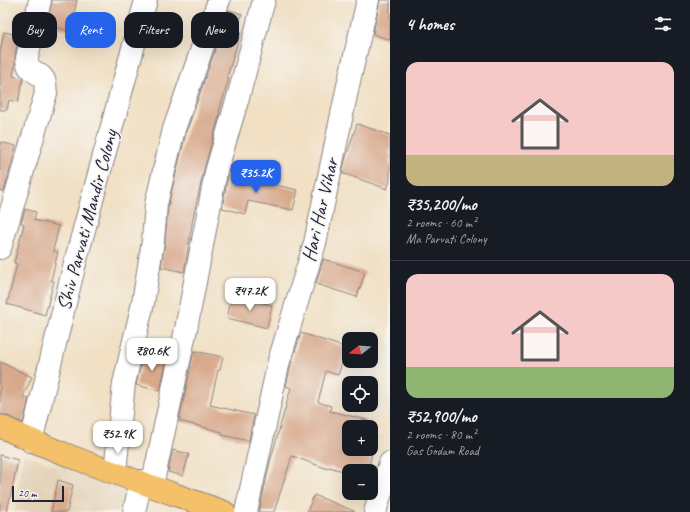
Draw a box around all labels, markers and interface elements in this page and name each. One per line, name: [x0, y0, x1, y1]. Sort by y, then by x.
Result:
chip: Buy: [12, 12, 57, 48]
chip: Rent: [65, 12, 116, 48]
chip: Filters: [124, 12, 183, 48]
chip: New: [191, 12, 239, 48]
icon: filters: [652, 13, 674, 35]
text: 4 homes: [406, 14, 454, 35]
icon: home: [504, 88, 576, 160]
street label: Shiv Parvati Mandir Colony: [51, 126, 123, 313]
street label: Hari Har Vihar: [296, 154, 344, 264]
pin: ₹35.2K: [223, 160, 289, 194]
text: ₹35.2K: [240, 165, 272, 181]
text: ₹35,200/mo: [406, 194, 477, 215]
text: 2 rooms · 60 m²: [406, 215, 476, 231]
text: Ma Parvati Colony: [406, 231, 487, 247]
pin: ₹47.2K: [217, 278, 283, 312]
text: ₹47.2K: [234, 283, 266, 299]
icon: home: [504, 300, 576, 372]
north arrow: [342, 332, 378, 368]
map controls: [342, 332, 378, 500]
pin: ₹80.6K: [119, 338, 185, 372]
text: ₹80.6K: [136, 343, 168, 359]
button: locate: [342, 376, 378, 412]
text: ₹52,900/mo: [406, 406, 477, 427]
button: +: [342, 420, 378, 456]
pin: ₹52.9K: [85, 421, 151, 455]
text: ₹52.9K: [102, 426, 134, 442]
text: 2 rooms · 80 m²: [406, 427, 476, 443]
text: Gas Godam Road: [406, 443, 479, 459]
button: −: [342, 464, 378, 500]
scale bar: [12, 484, 64, 503]
text: 20 m: [18, 486, 37, 500]

